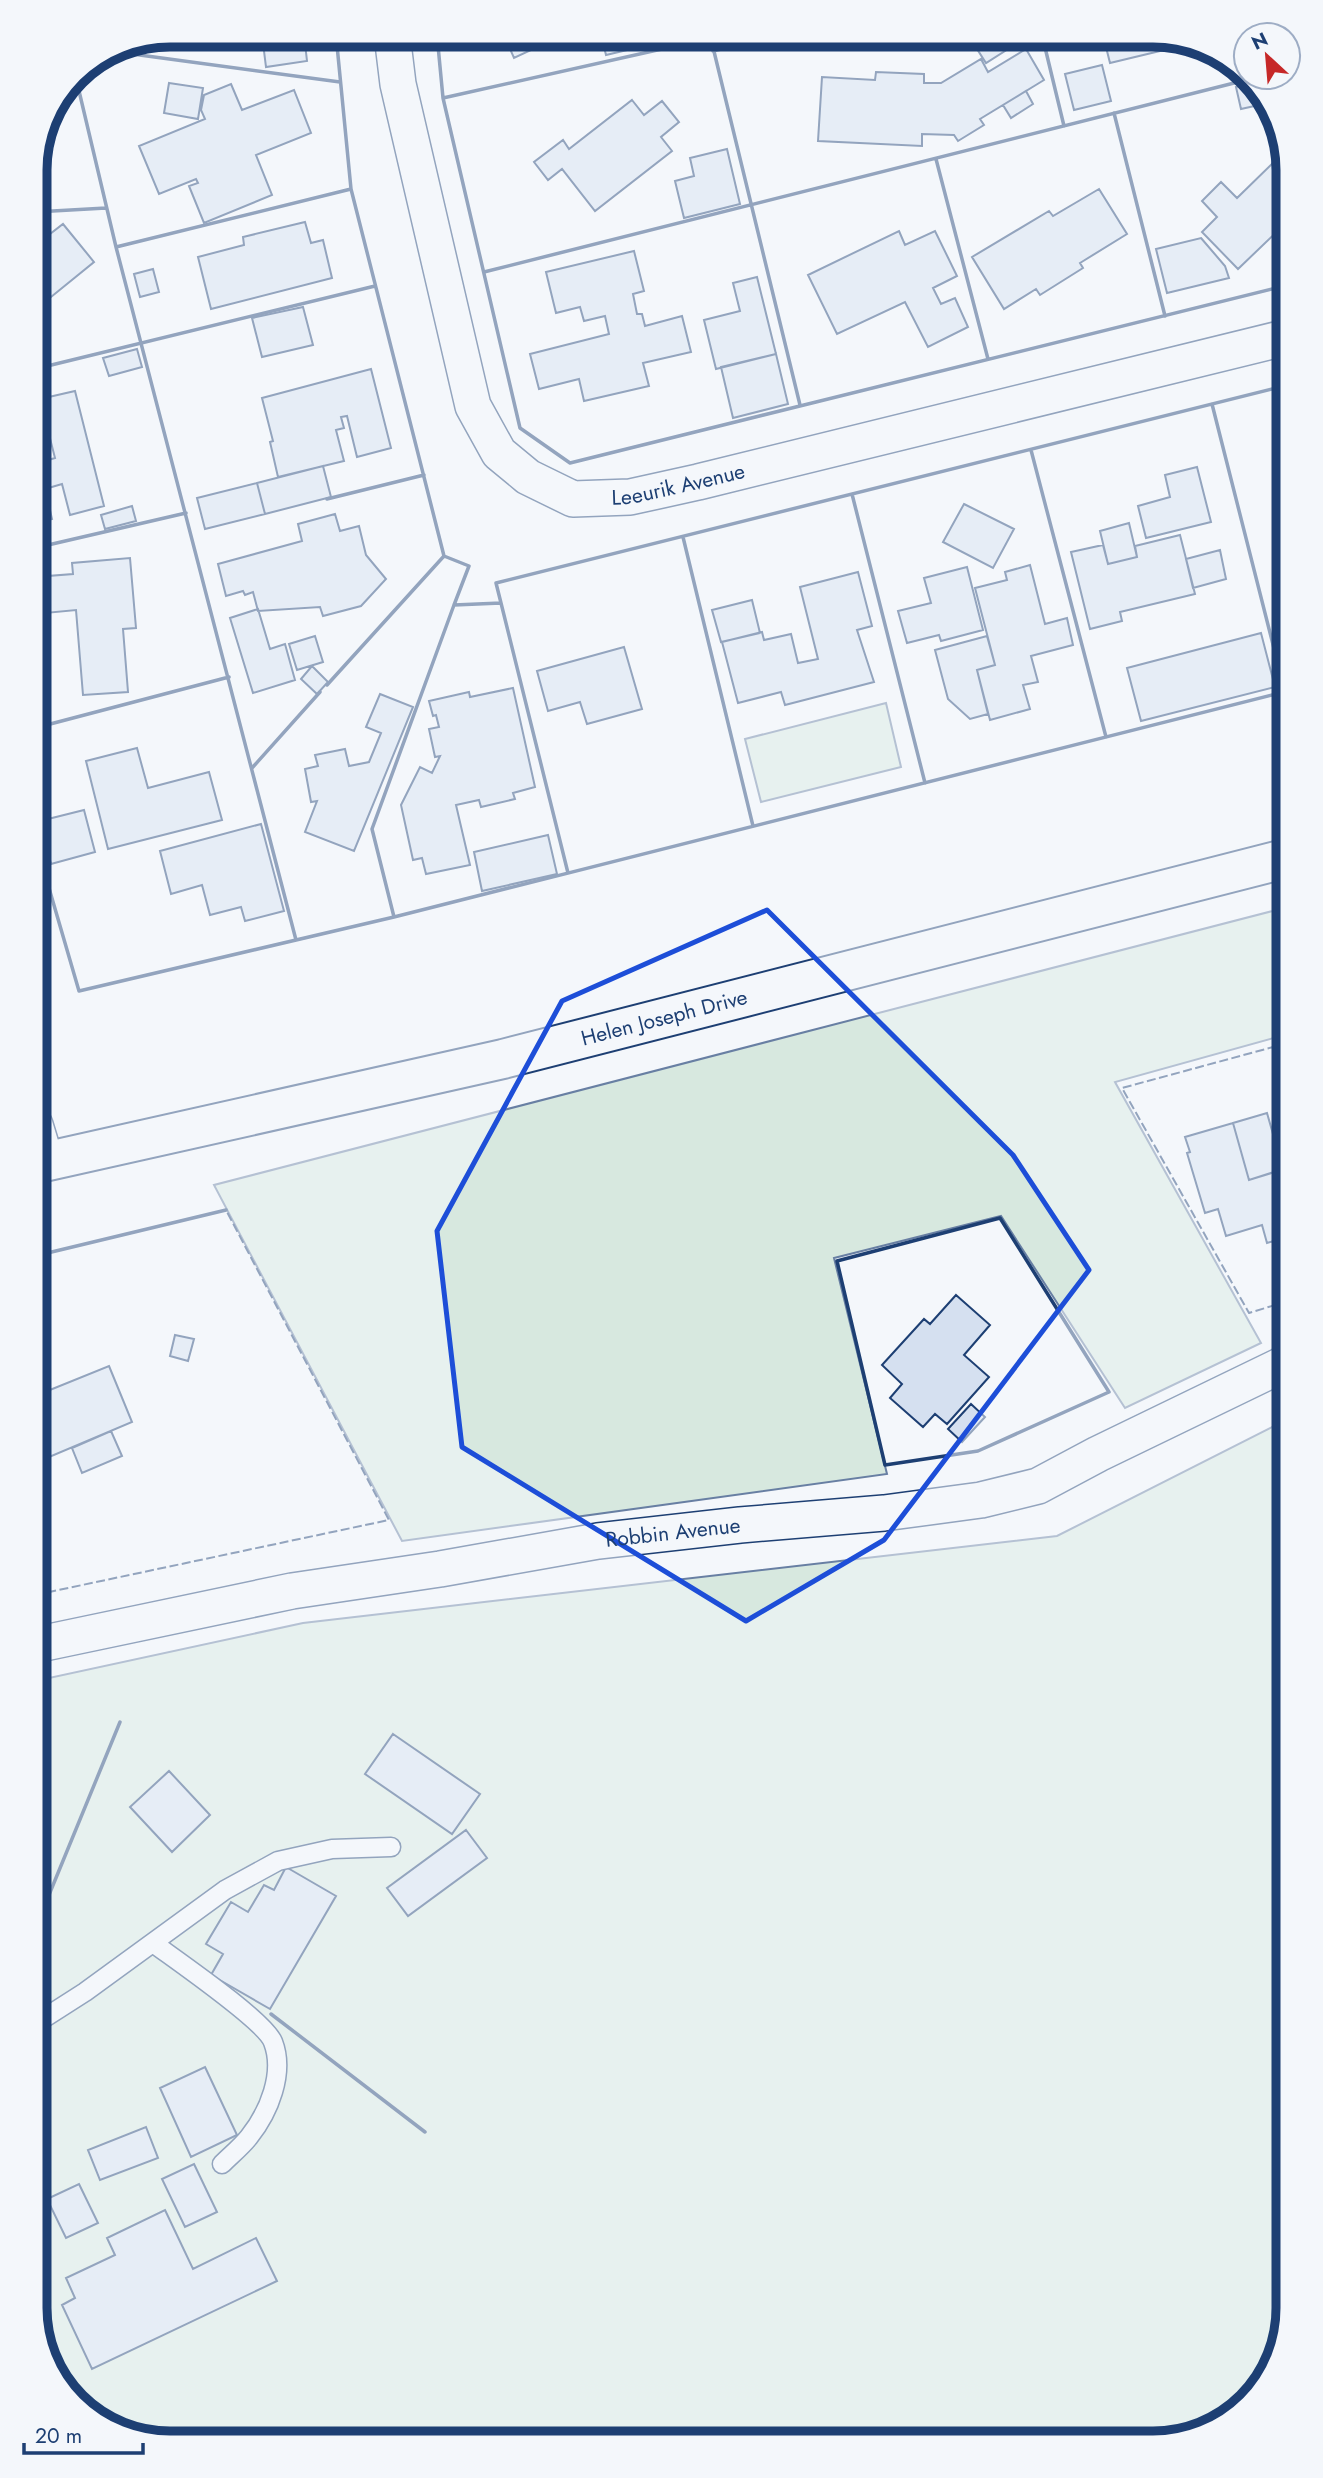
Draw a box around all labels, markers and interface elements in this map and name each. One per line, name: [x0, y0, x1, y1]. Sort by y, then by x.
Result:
north arrow: [1232, 21, 1302, 91]
text: N: [1247, 26, 1272, 57]
street label: Leeurik Avenue: [611, 456, 748, 513]
street label: Helen Joseph Drive: [578, 982, 751, 1053]
street label: Robbin Avenue: [604, 1510, 742, 1555]
scale bar: [24, 2412, 144, 2456]
text: 20 m: [35, 2421, 82, 2451]

